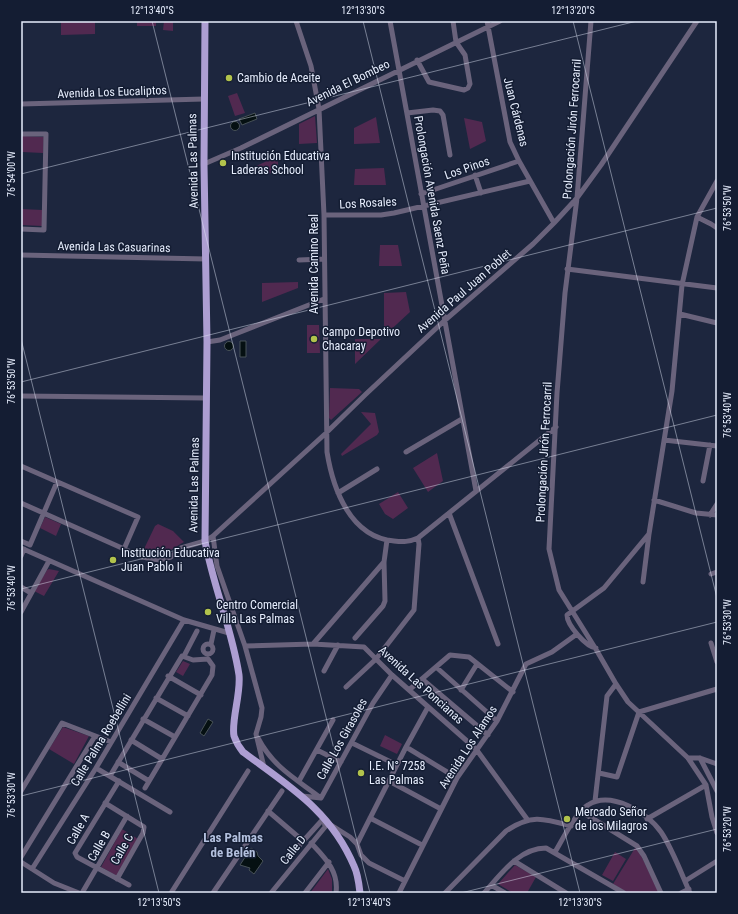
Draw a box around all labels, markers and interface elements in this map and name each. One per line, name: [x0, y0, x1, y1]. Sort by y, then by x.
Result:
text: 12°13'40"S: [130, 5, 174, 16]
text: 12°13'30"S: [341, 5, 385, 16]
text: 12°13'20"S: [551, 5, 595, 16]
street label: Avenida El Bombeo: [304, 57, 392, 109]
street label: Prolongación Jirón Ferrocarril: [560, 58, 584, 200]
place label: Cambio de Aceite: [237, 71, 321, 85]
marker: Cambio de Aceite: [224, 73, 234, 83]
street label: Juan Cárdenas: [501, 76, 531, 148]
street label: Avenida Los Eucaliptos: [57, 83, 167, 101]
street label: Avenida Las Palmas: [185, 113, 201, 209]
street label: Prolongación Avenida Saenz Peña: [411, 115, 453, 276]
place label: Institución Educativa Laderas School: [231, 149, 330, 177]
text: 76°54'00"W: [6, 151, 17, 197]
street label: Los Pinos: [443, 154, 491, 182]
marker: Institución Educativa Laderas School: [218, 158, 228, 168]
text: 76°53'50"W: [722, 185, 733, 231]
street label: Los Rosales: [339, 195, 397, 211]
street label: Avenida Camino Real: [307, 214, 321, 314]
street label: Avenida Las Casuarinas: [57, 239, 171, 255]
street label: Avenida Paul Juan Poblet: [414, 246, 514, 336]
place label: Campo Depotivo Chacaray: [322, 325, 400, 353]
marker: Campo Depotivo Chacaray: [309, 334, 319, 344]
text: 76°53'50"W: [6, 358, 17, 404]
street label: Prolongación Jirón Ferrocarril: [533, 381, 555, 523]
text: 76°53'40"W: [722, 392, 733, 438]
street label: Avenida Las Palmas: [186, 437, 202, 533]
place label: Institución Educativa Juan Pablo Ii: [121, 546, 220, 574]
marker: Institución Educativa Juan Pablo Ii: [108, 555, 118, 565]
text: 76°53'40"W: [6, 565, 17, 611]
place label: Centro Comercial Villa Las Palmas: [216, 598, 298, 626]
text: 76°53'30"W: [722, 599, 733, 645]
marker: Centro Comercial Villa Las Palmas: [203, 607, 213, 617]
street label: Avenida Las Poncianas: [376, 643, 466, 727]
street label: Calle Palma Roebellini: [68, 691, 134, 789]
street label: Calle Los Girasoles: [314, 696, 370, 782]
street label: Avenida Los Alamos: [436, 703, 500, 791]
place label: I.E. N° 7258 Las Palmas: [369, 759, 425, 787]
marker: I.E. N° 7258 Las Palmas: [356, 768, 366, 778]
text: 76°53'30"W: [6, 772, 17, 818]
place label: Mercado Señor de los Milagros: [575, 805, 648, 833]
text: 76°53'20"W: [722, 806, 733, 852]
street label: Calle A: [64, 811, 92, 847]
marker: Mercado Señor de los Milagros: [562, 814, 572, 824]
street label: Calle B: [85, 828, 113, 864]
district label: Las Palmas de Belén: [203, 830, 263, 860]
street label: Calle C: [108, 831, 136, 867]
street label: Calle D: [277, 833, 309, 867]
text: 12°13'50"S: [137, 897, 181, 908]
text: 12°13'40"S: [347, 897, 391, 908]
text: 12°13'30"S: [558, 897, 602, 908]

